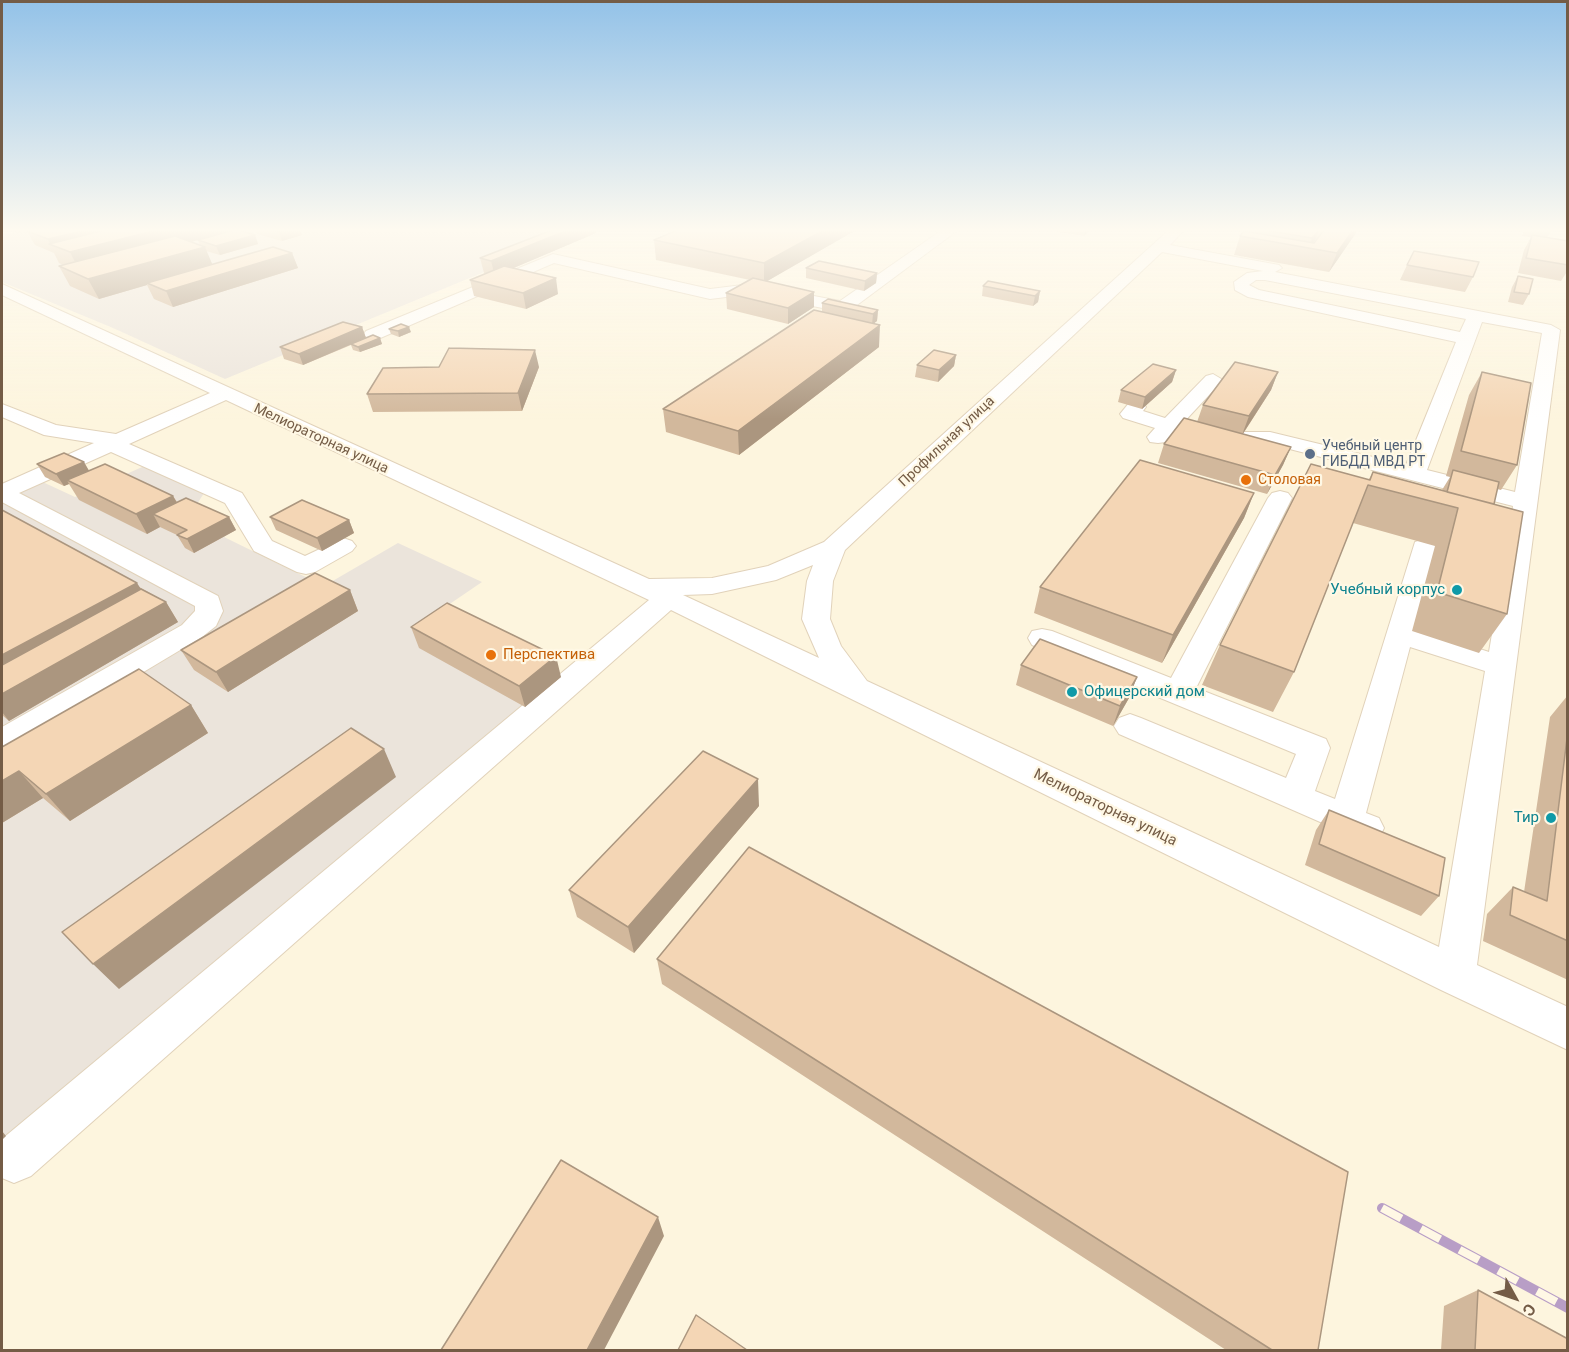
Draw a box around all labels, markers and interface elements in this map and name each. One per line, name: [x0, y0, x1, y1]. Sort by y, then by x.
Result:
street label: Профильная улица: [896, 393, 998, 491]
street label: Мелиораторная улица: [251, 400, 391, 478]
place label: Учебный центр ГИБДД МВД РТ: [1322, 438, 1425, 470]
marker: Учебный центр ГИБДД МВД РТ: [1303, 447, 1317, 461]
place label: Столовая: [1258, 472, 1321, 488]
marker: Столовая: [1239, 473, 1253, 487]
place label: Учебный корпус: [1330, 581, 1445, 599]
marker: Учебный корпус: [1450, 583, 1464, 597]
place label: Перспектива: [503, 646, 595, 664]
marker: Перспектива: [484, 648, 498, 662]
place label: Офицерский дом: [1084, 683, 1205, 701]
marker: Офицерский дом: [1065, 685, 1079, 699]
street label: Мелиораторная улица: [1030, 765, 1180, 851]
place label: Тир: [1514, 809, 1539, 827]
marker: Тир: [1544, 811, 1558, 825]
north arrow: [1485, 1268, 1545, 1328]
text: С: [1519, 1300, 1540, 1320]

